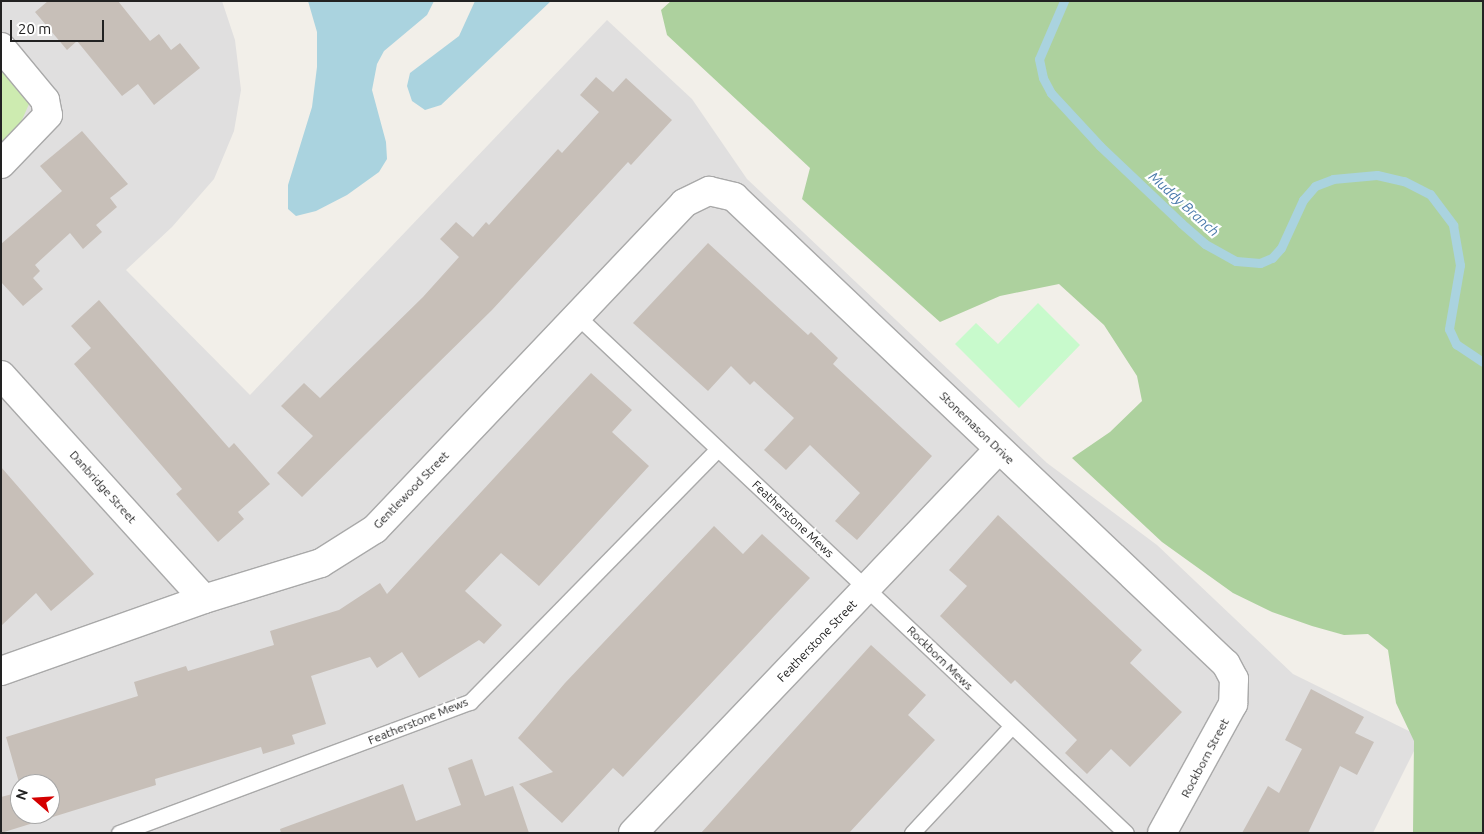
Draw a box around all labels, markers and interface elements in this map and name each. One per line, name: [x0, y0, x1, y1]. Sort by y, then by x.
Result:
scale bar: [12, 10, 106, 42]
text: 20 m: [18, 20, 51, 37]
water label: Muddy Branch: [1146, 168, 1222, 240]
street label: Stonemason Drive: [937, 389, 1017, 467]
street label: Danbridge Street: [67, 448, 139, 526]
street label: Gentlewood Street: [370, 448, 452, 532]
street label: Featherstone Mews: [749, 477, 837, 561]
street label: Featherstone Street: [774, 597, 860, 685]
street label: Rockborn Mews: [904, 623, 976, 693]
street label: Featherstone Mews: [366, 694, 470, 748]
street label: Rockborn Street: [1178, 716, 1232, 800]
north arrow: [10, 774, 60, 824]
text: N: [12, 787, 31, 802]

